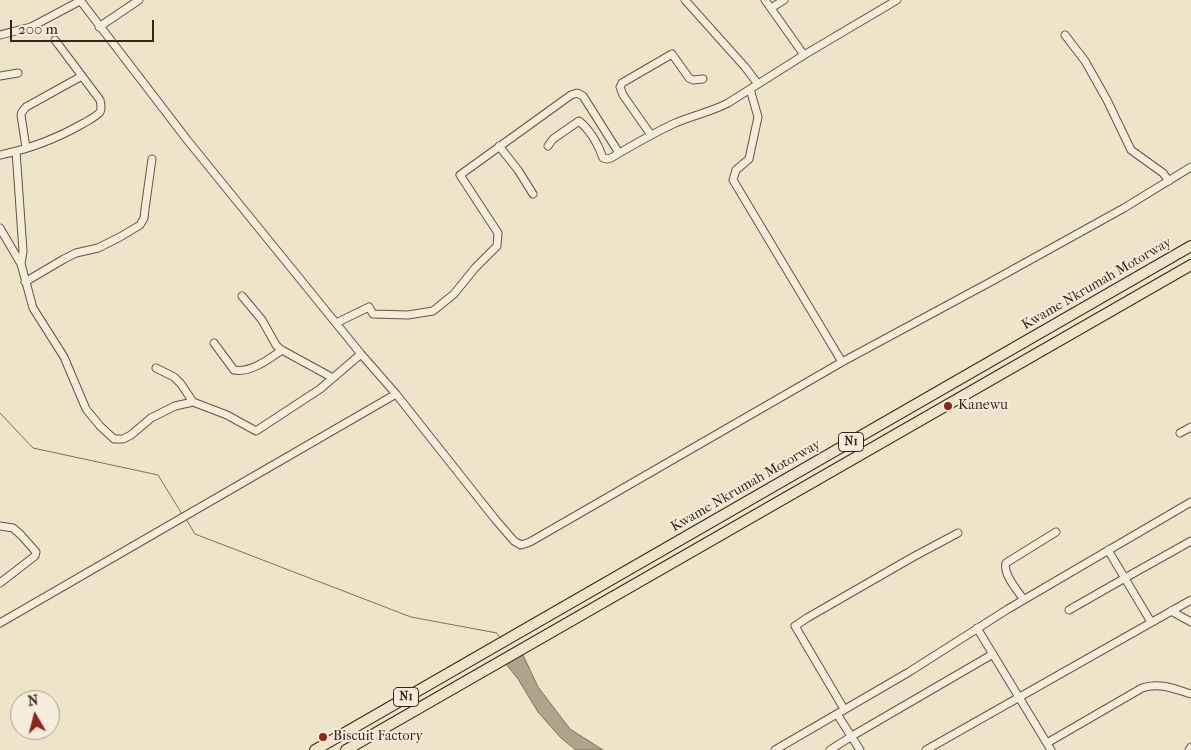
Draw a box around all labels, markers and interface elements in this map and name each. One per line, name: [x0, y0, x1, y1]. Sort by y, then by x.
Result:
scale bar: [12, 10, 156, 42]
text: 200 m: [18, 20, 58, 38]
street label: Kwame Nkrumah Motorway: [1019, 234, 1175, 334]
place label: Kanewu: [958, 398, 1008, 414]
marker: Kanewu: [942, 400, 954, 412]
road number: N1: [838, 432, 864, 452]
street label: Kwame Nkrumah Motorway: [668, 436, 824, 536]
road number: N1: [394, 688, 418, 706]
north arrow: [10, 690, 60, 740]
text: N: [27, 691, 39, 710]
place label: Biscuit Factory: [333, 729, 423, 745]
marker: Biscuit Factory: [317, 731, 329, 743]

